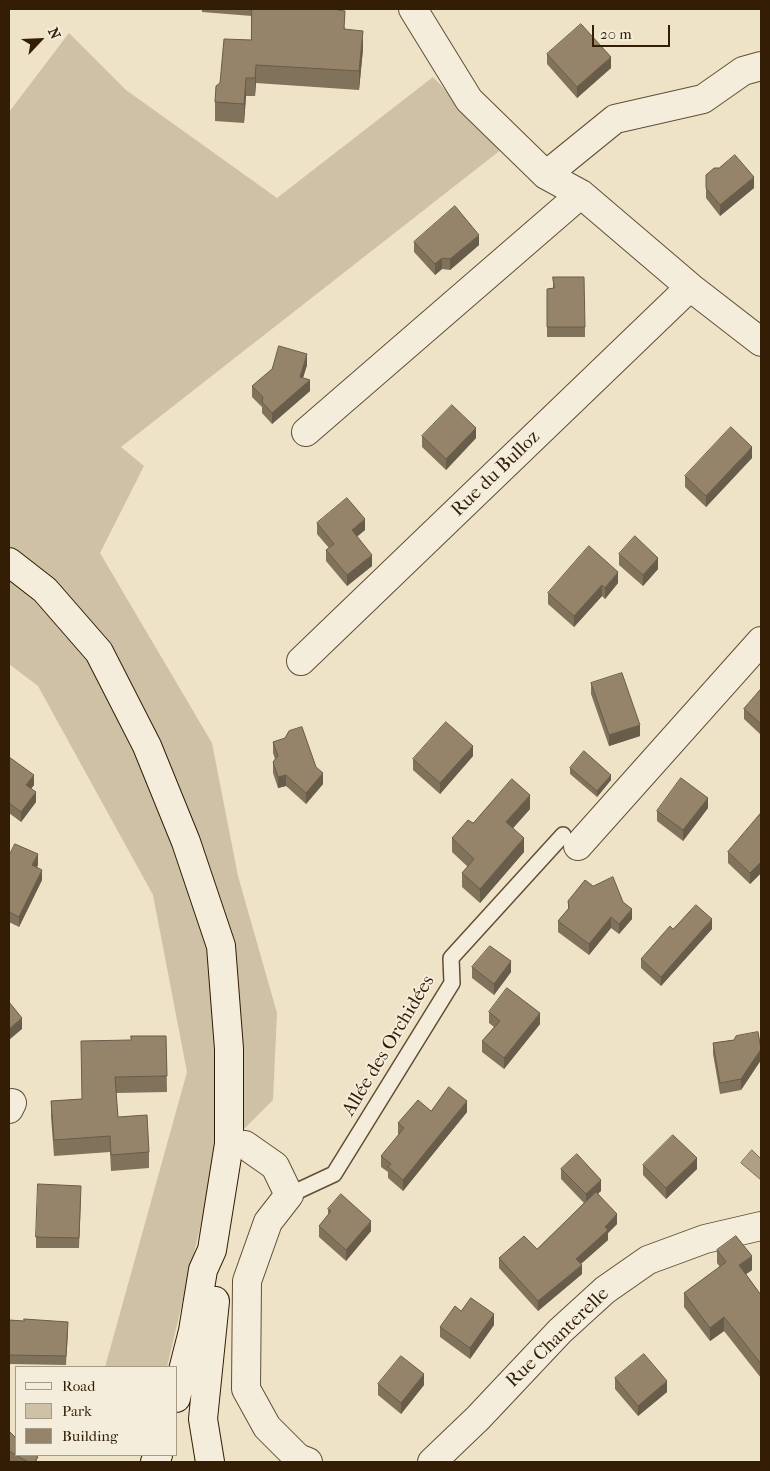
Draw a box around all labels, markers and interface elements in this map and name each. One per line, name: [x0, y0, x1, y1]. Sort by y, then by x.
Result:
north arrow: [15, 15, 65, 65]
scale bar: [595, 15, 672, 47]
text: N: [44, 25, 64, 42]
text: 20 m: [600, 25, 632, 43]
street label: Rue du Bulloz: [447, 426, 545, 522]
street label: Allée des Orchidées: [338, 972, 440, 1120]
street label: Rue Chanterelle: [502, 1283, 614, 1393]
legend: [15, 1366, 178, 1456]
text: Road: [62, 1377, 95, 1395]
text: Park: [62, 1402, 92, 1420]
text: Building: [62, 1427, 118, 1445]

